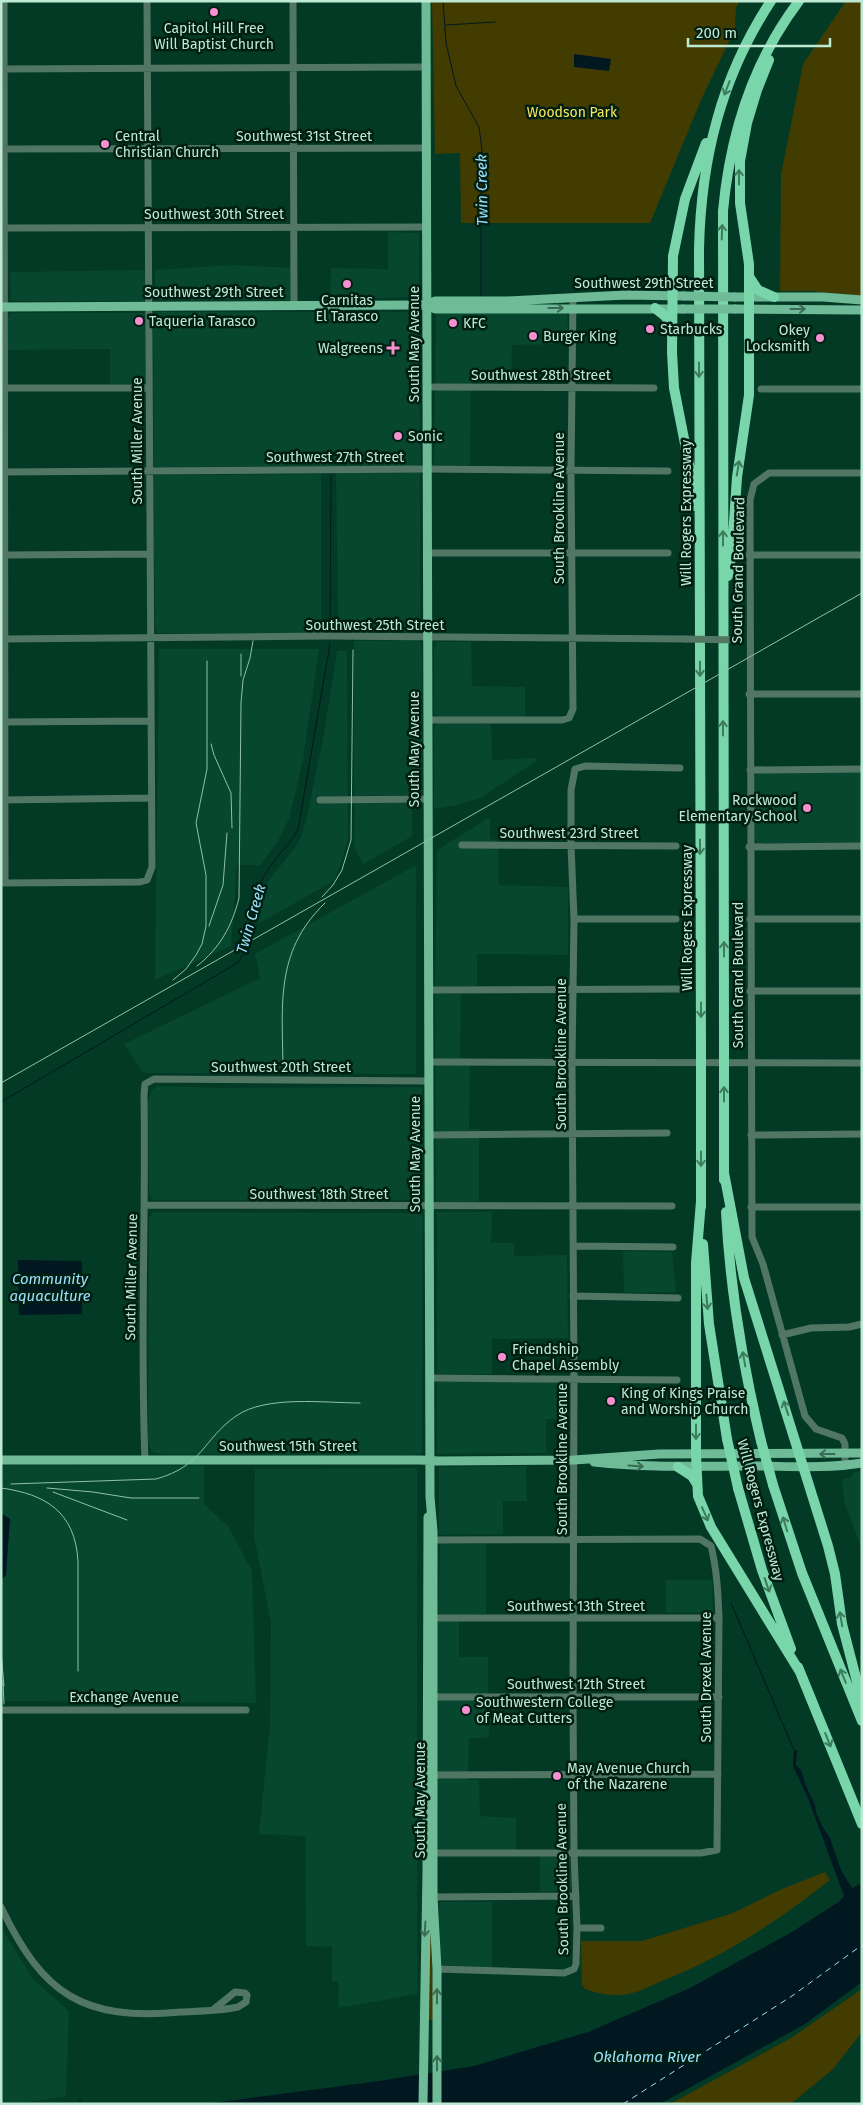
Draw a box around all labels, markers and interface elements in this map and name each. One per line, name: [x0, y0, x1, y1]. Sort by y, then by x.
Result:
marker: Capitol Hill Free Will Baptist Church: [208, 6, 220, 18]
scale bar: [688, 15, 830, 47]
place label: Capitol Hill Free Will Baptist Church: [154, 20, 274, 53]
text: 200 m: [696, 24, 737, 42]
one-way arrow: [722, 80, 731, 95]
park label: Woodson Park: [527, 104, 618, 121]
place label: Central Christian Church: [115, 128, 219, 161]
street label: Southwest 31st Street: [236, 128, 373, 145]
marker: Central Christian Church: [99, 138, 111, 150]
water label: Twin Creek: [472, 154, 492, 226]
one-way arrow: [734, 169, 744, 186]
street label: Southwest 30th Street: [144, 206, 285, 223]
one-way arrow: [717, 225, 727, 241]
street label: Southwest 29th Street: [574, 275, 715, 292]
marker: Carnitas El Tarasco: [341, 278, 353, 290]
street label: Southwest 29th Street: [144, 284, 285, 301]
street label: South May Avenue: [406, 286, 423, 402]
place label: Carnitas El Tarasco: [316, 292, 378, 325]
one-way arrow: [548, 303, 564, 313]
one-way arrow: [790, 305, 806, 314]
place label: Taqueria Tarasco: [149, 313, 256, 330]
marker: Taqueria Tarasco: [133, 315, 145, 327]
place label: KFC: [463, 315, 486, 332]
marker: KFC: [447, 317, 459, 329]
place label: Starbucks: [660, 321, 723, 338]
place label: Okey Locksmith: [746, 322, 810, 355]
marker: Starbucks: [644, 323, 656, 335]
place label: Burger King: [543, 328, 617, 345]
marker: Burger King: [527, 330, 539, 342]
marker: Okey Locksmith: [814, 332, 826, 344]
place label: Walgreens: [318, 340, 383, 357]
marker: Walgreens: [387, 342, 399, 354]
one-way arrow: [694, 362, 704, 378]
street label: Southwest 28th Street: [471, 367, 612, 384]
street label: South Miller Avenue: [129, 377, 146, 505]
place label: Sonic: [408, 428, 443, 445]
marker: Sonic: [392, 430, 404, 442]
street label: South Brookline Avenue: [551, 432, 568, 584]
street label: Will Rogers Expressway: [678, 440, 695, 586]
street label: Southwest 27th Street: [266, 449, 405, 466]
one-way arrow: [734, 461, 744, 477]
street label: South Grand Boulevard: [729, 497, 748, 643]
one-way arrow: [718, 531, 728, 547]
street label: Southwest 25th Street: [306, 617, 445, 634]
one-way arrow: [695, 660, 705, 677]
street label: South May Avenue: [406, 691, 423, 807]
one-way arrow: [718, 720, 728, 736]
place label: Rockwood Elementary School: [679, 792, 797, 825]
marker: Rockwood Elementary School: [801, 802, 813, 814]
street label: Southwest 23rd Street: [499, 825, 639, 842]
one-way arrow: [695, 839, 705, 855]
street label: Will Rogers Expressway: [679, 845, 696, 991]
water label: Twin Creek: [232, 882, 270, 956]
street label: South Grand Boulevard: [730, 902, 747, 1048]
one-way arrow: [719, 941, 728, 957]
street label: South Brookline Avenue: [553, 978, 570, 1130]
one-way arrow: [696, 1002, 706, 1018]
street label: Southwest 20th Street: [211, 1059, 352, 1076]
one-way arrow: [719, 1086, 729, 1102]
street label: South May Avenue: [407, 1096, 424, 1212]
one-way arrow: [696, 1151, 706, 1167]
street label: Southwest 18th Street: [250, 1186, 389, 1203]
street label: South Miller Avenue: [122, 1213, 141, 1341]
water label: Community aquaculture: [9, 1270, 91, 1305]
one-way arrow: [703, 1293, 712, 1309]
place label: Friendship Chapel Assembly: [512, 1341, 619, 1374]
marker: Friendship Chapel Assembly: [496, 1351, 508, 1363]
one-way arrow: [738, 1351, 748, 1367]
street label: South Brookline Avenue: [554, 1383, 571, 1535]
place label: King of Kings Praise and Worship Church: [621, 1385, 748, 1418]
marker: King of Kings Praise and Worship Church: [605, 1395, 617, 1407]
one-way arrow: [780, 1400, 790, 1416]
one-way arrow: [691, 1424, 701, 1440]
street label: Will Rogers Expressway: [733, 1437, 788, 1583]
street label: Southwest 15th Street: [219, 1438, 358, 1455]
one-way arrow: [819, 1449, 836, 1459]
one-way arrow: [628, 1462, 644, 1471]
one-way arrow: [700, 1506, 710, 1521]
one-way arrow: [780, 1517, 789, 1533]
one-way arrow: [763, 1577, 772, 1593]
street label: Southwest 13th Street: [507, 1598, 646, 1615]
street label: South Drexel Avenue: [698, 1612, 715, 1743]
one-way arrow: [836, 1612, 846, 1628]
one-way arrow: [838, 1669, 847, 1684]
street label: Southwest 12th Street: [507, 1676, 646, 1693]
street label: Exchange Avenue: [69, 1689, 179, 1706]
place label: Southwestern College of Meat Cutters: [476, 1694, 613, 1727]
marker: Southwestern College of Meat Cutters: [460, 1704, 472, 1716]
one-way arrow: [824, 1732, 833, 1748]
street label: South May Avenue: [412, 1742, 429, 1858]
place label: May Avenue Church of the Nazarene: [567, 1760, 690, 1793]
marker: May Avenue Church of the Nazarene: [551, 1770, 563, 1782]
street label: South Brookline Avenue: [553, 1803, 572, 1955]
one-way arrow: [421, 1920, 430, 1936]
one-way arrow: [432, 1988, 442, 2004]
water label: Oklahoma River: [593, 2048, 702, 2066]
one-way arrow: [432, 2056, 442, 2072]

